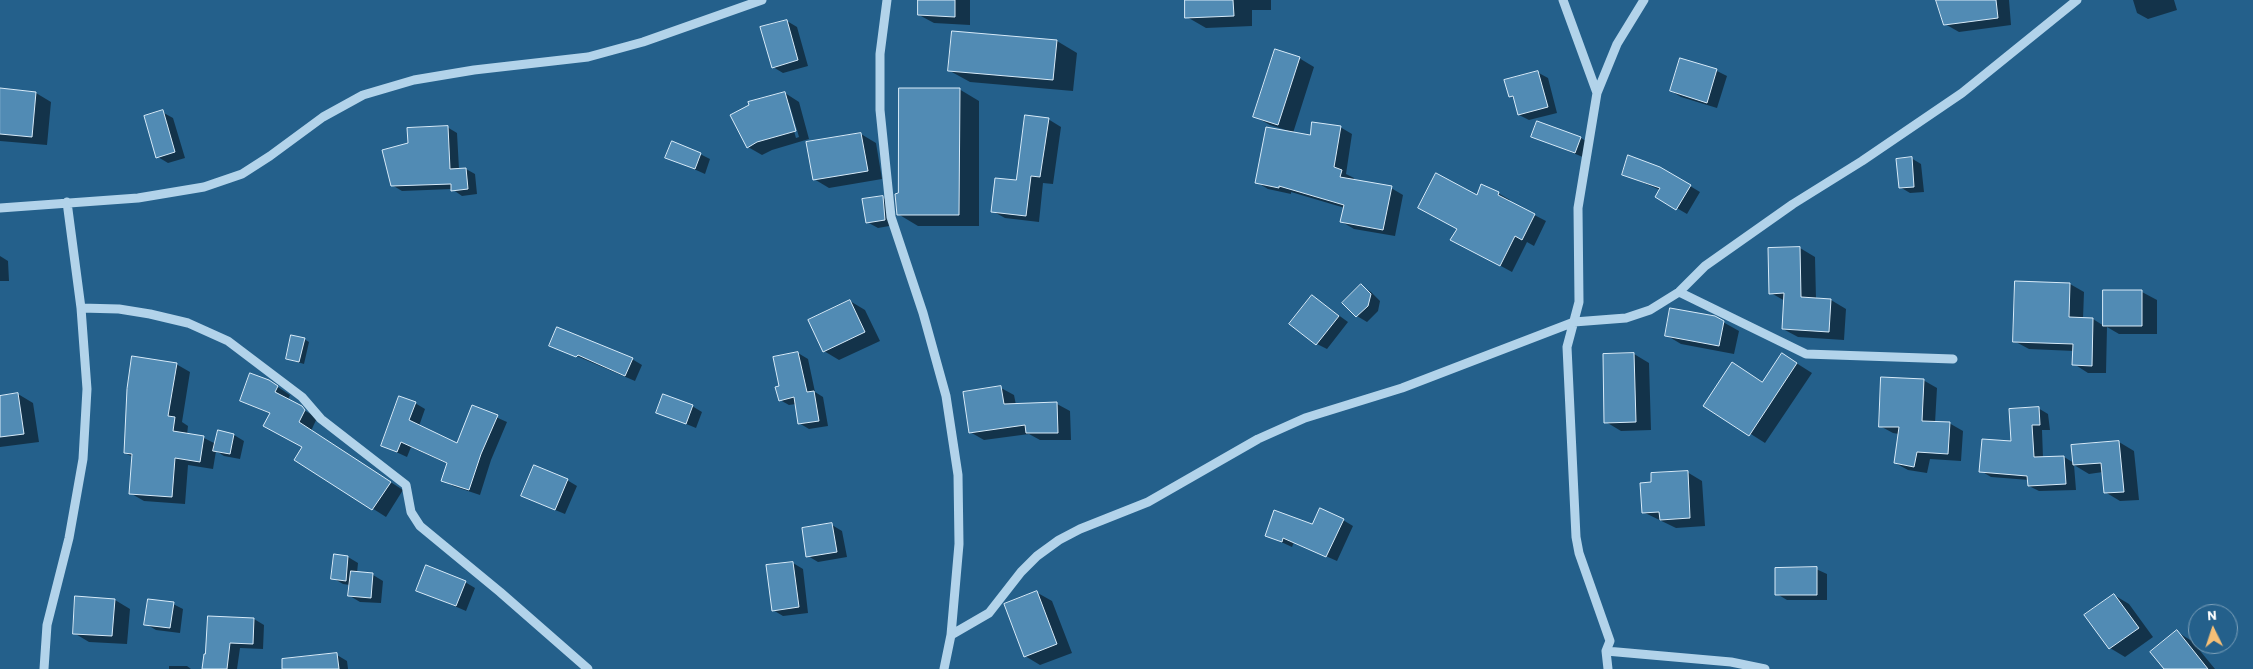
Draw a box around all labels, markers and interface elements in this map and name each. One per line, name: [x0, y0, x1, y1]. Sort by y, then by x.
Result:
north arrow: [2188, 604, 2238, 654]
text: N: [2207, 606, 2217, 623]

